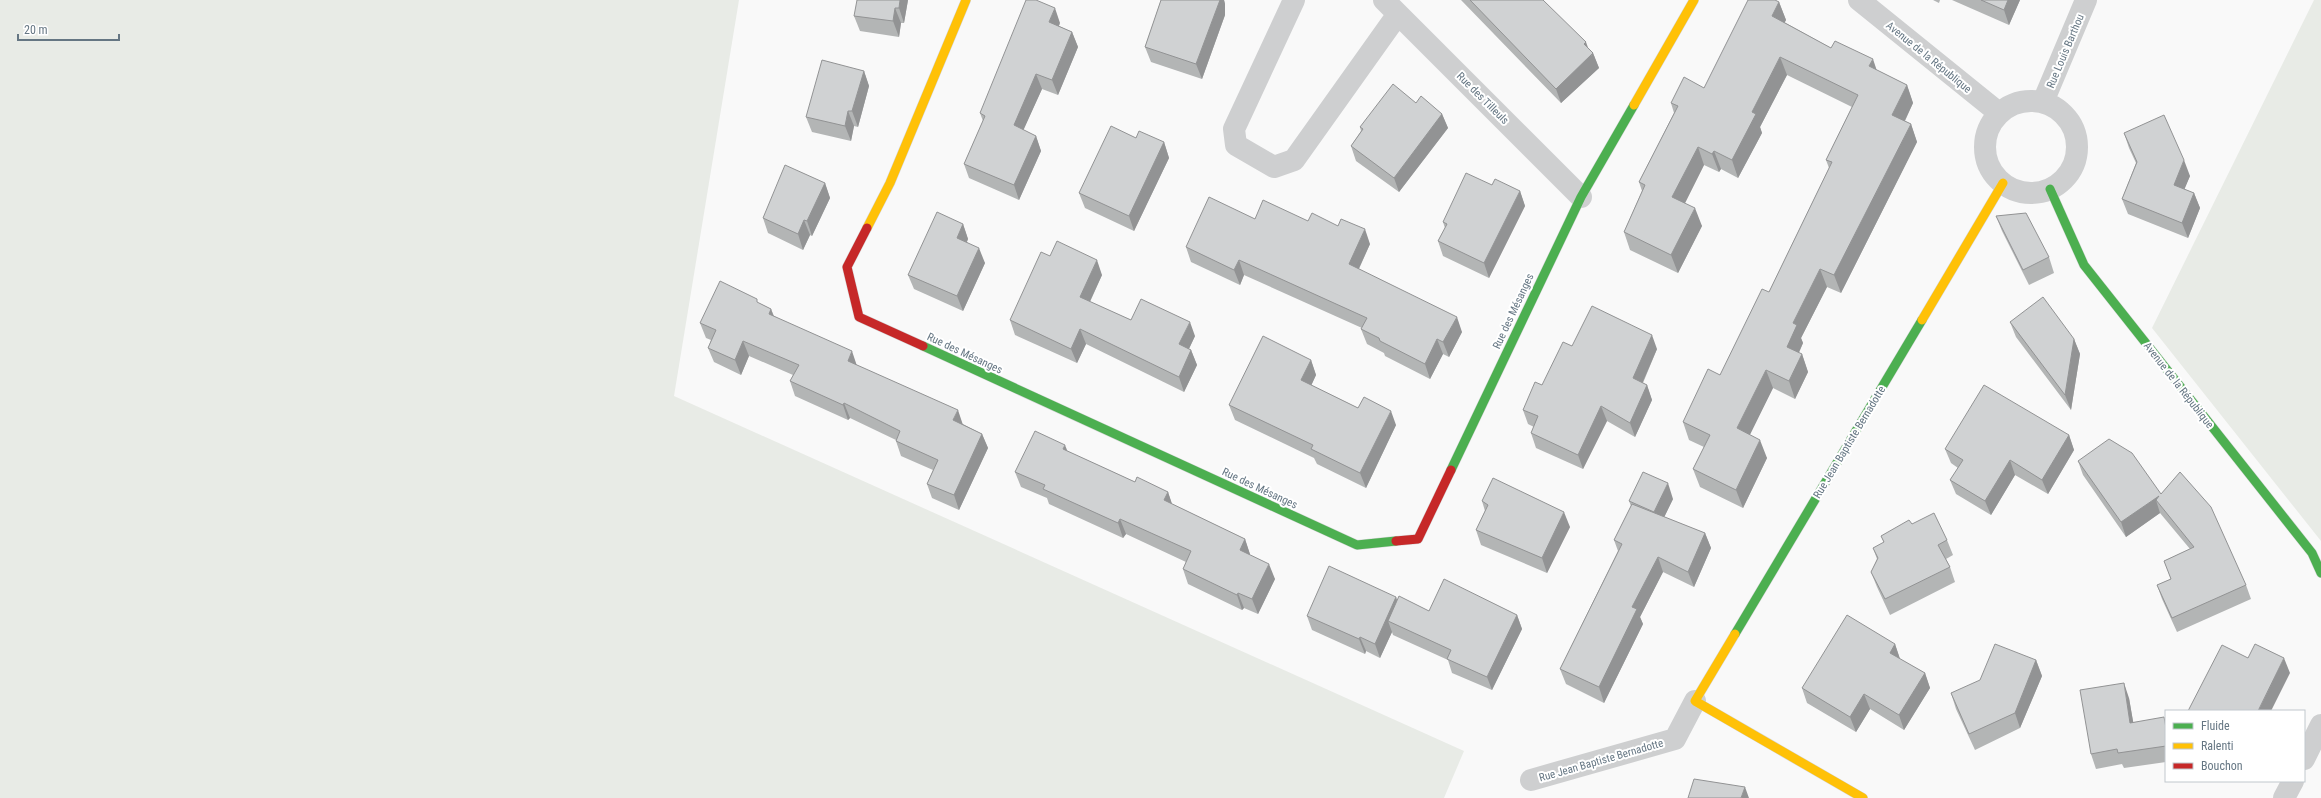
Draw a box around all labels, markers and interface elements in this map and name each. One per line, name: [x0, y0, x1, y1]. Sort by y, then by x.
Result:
street label: Rue Louis Barthou: [2044, 12, 2087, 90]
scale bar: [18, 16, 119, 42]
street label: Avenue de la République: [1883, 19, 1974, 96]
text: 20 m: [24, 23, 48, 37]
street label: Rue des Tilleuls: [1454, 70, 1511, 127]
street label: Rue des Mésanges: [1490, 271, 1537, 351]
street label: Rue des Mésanges: [925, 330, 1005, 377]
street label: Avenue de la République: [2141, 340, 2216, 431]
street label: Rue Jean Baptiste Bernadotte: [1811, 384, 1888, 501]
street label: Rue des Mésanges: [1220, 465, 1300, 512]
legend: [2165, 710, 2305, 782]
text: Fluide: [2201, 719, 2230, 733]
street label: Rue Jean Baptiste Bernadotte: [1538, 737, 1665, 784]
text: Ralenti: [2201, 739, 2234, 753]
text: Bouchon: [2201, 759, 2243, 773]

